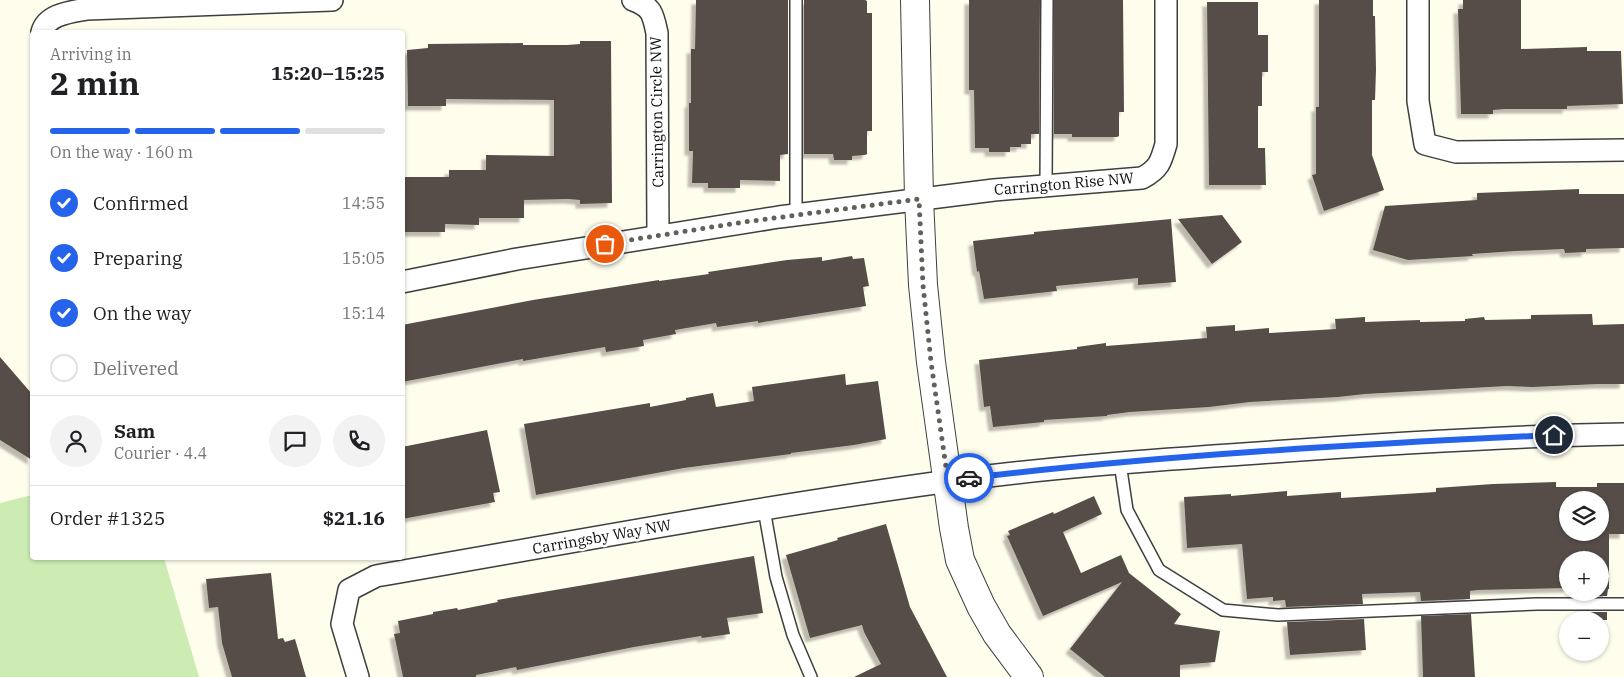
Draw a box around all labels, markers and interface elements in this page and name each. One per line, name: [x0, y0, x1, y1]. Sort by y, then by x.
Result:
street label: Carrington Circle NW: [646, 36, 667, 188]
text: Arriving in: [50, 44, 132, 64]
text: 15:20–15:25: [271, 61, 385, 85]
text: 2 min: [50, 62, 140, 104]
text: On the way · 160 m: [50, 142, 193, 162]
street label: Carrington Rise NW: [993, 168, 1135, 199]
icon: check: [50, 189, 78, 217]
text: Confirmed: [93, 191, 188, 215]
text: 14:55: [342, 193, 385, 213]
pin: [584, 223, 626, 265]
icon: bag: [591, 230, 619, 258]
icon: check: [50, 244, 78, 272]
text: Preparing: [93, 246, 182, 270]
text: 15:05: [342, 248, 385, 268]
icon: check: [50, 299, 78, 327]
text: On the way: [93, 301, 191, 325]
text: 15:14: [342, 303, 385, 323]
text: Delivered: [93, 356, 179, 380]
pin: [1533, 414, 1575, 456]
button: person: [50, 415, 102, 467]
button: chat: [269, 415, 321, 467]
button: phone: [333, 415, 385, 467]
text: Sam: [114, 419, 155, 443]
icon: home: [1540, 421, 1568, 449]
text: Courier · 4.4: [114, 443, 207, 463]
courier: [944, 453, 994, 503]
icon: car: [955, 464, 983, 492]
map controls: [1559, 491, 1609, 661]
button: layers: [1559, 491, 1609, 541]
text: Order #1325: [50, 506, 165, 530]
text: $21.16: [323, 506, 385, 530]
street label: Carringsby Way NW: [531, 515, 673, 558]
button: +: [1559, 551, 1609, 601]
button: −: [1559, 611, 1609, 661]

